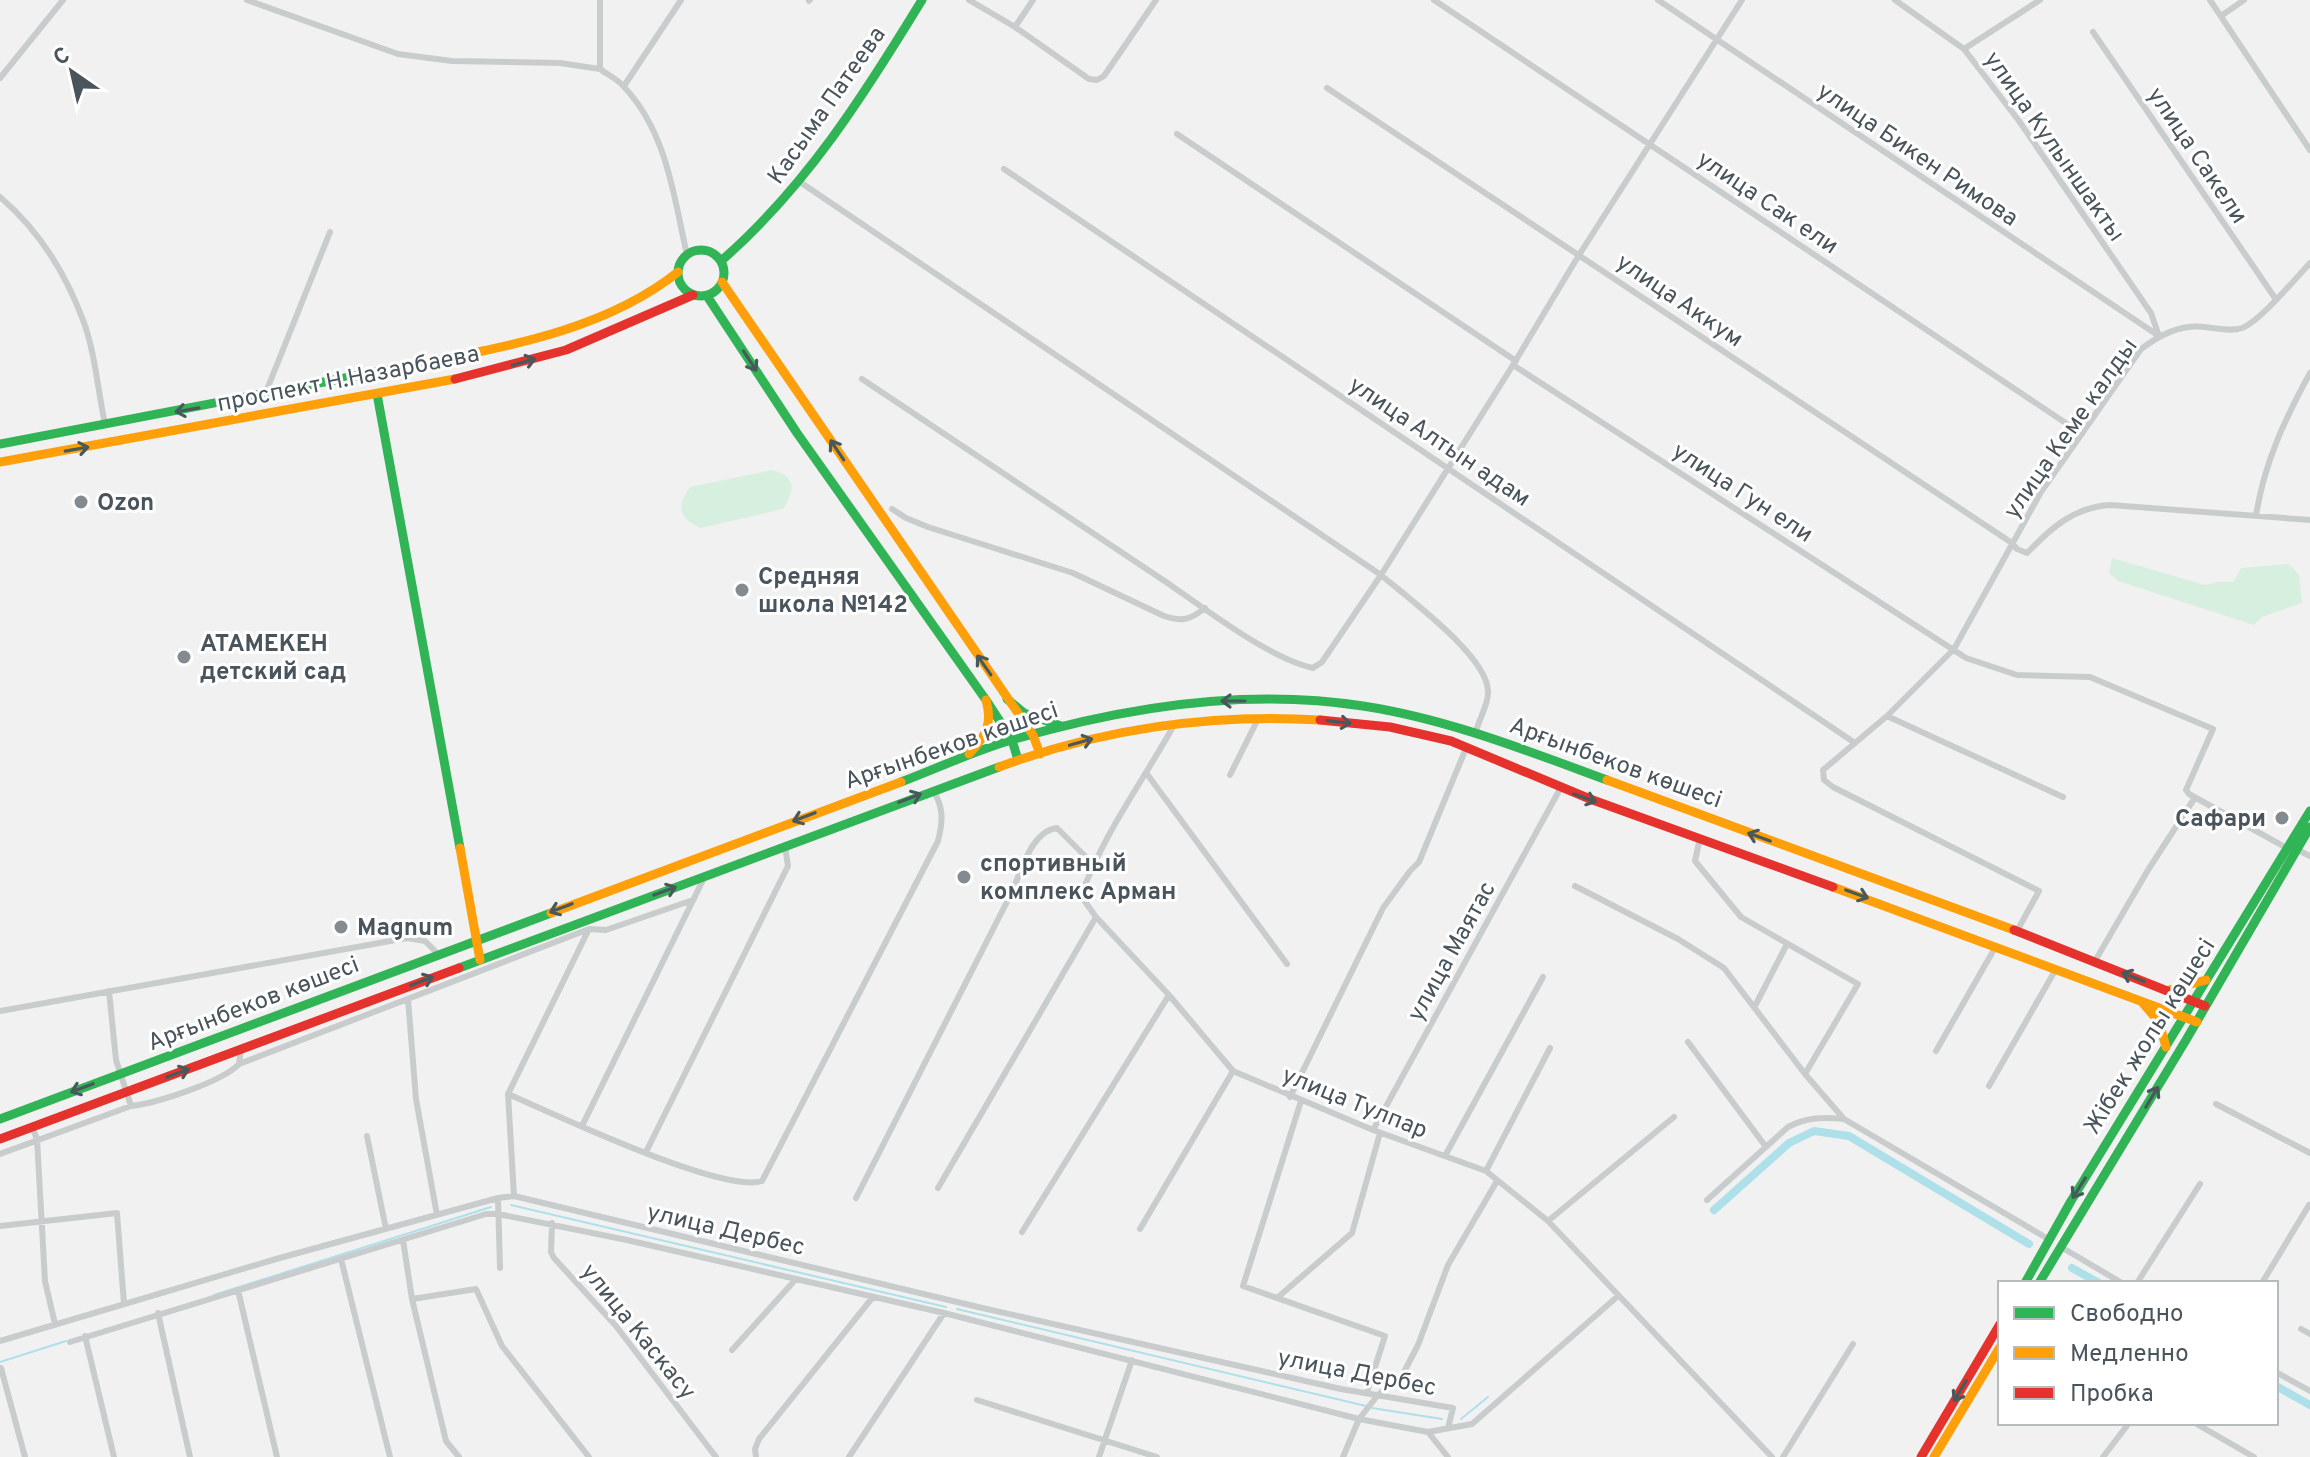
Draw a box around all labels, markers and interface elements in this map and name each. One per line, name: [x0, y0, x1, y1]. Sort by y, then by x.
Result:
street label: Касыма Патеева: [762, 21, 893, 191]
north arrow: [32, 32, 112, 112]
text: С: [49, 42, 76, 73]
street label: улица Кулыншакты: [1976, 46, 2130, 248]
street label: улица Бикен Римова: [1810, 77, 2023, 234]
street label: улица Сакели: [2140, 82, 2253, 230]
street label: улица Сак ели: [1690, 145, 1843, 262]
street label: улица Аккум: [1610, 248, 1748, 355]
street label: улица Кеме калды: [1998, 333, 2145, 525]
street label: проспект Н.Назарбаева: [215, 340, 482, 420]
one-way arrow: [742, 349, 758, 372]
one-way arrow: [511, 354, 537, 369]
street label: улица Алтын адам: [1342, 371, 1535, 515]
one-way arrow: [175, 404, 200, 419]
street label: улица Гун ели: [1666, 437, 1818, 550]
one-way arrow: [64, 440, 89, 455]
one-way arrow: [829, 440, 845, 462]
place label: Ozon: [97, 489, 154, 519]
marker: Ozon: [72, 493, 90, 511]
place label: Средняя школа №142: [758, 563, 908, 621]
marker: Средняя школа №142: [733, 581, 751, 599]
place label: АТАМЕКЕН детский сад: [200, 630, 346, 688]
marker: АТАМЕКЕН детский сад: [175, 648, 193, 666]
one-way arrow: [975, 654, 992, 676]
one-way arrow: [1220, 693, 1247, 709]
street label: Арғынбеков көшесі: [841, 696, 1062, 798]
street label: Арғынбеков көшесі: [1505, 711, 1726, 816]
one-way arrow: [1326, 715, 1351, 730]
one-way arrow: [1067, 734, 1093, 749]
one-way arrow: [898, 790, 922, 804]
one-way arrow: [1573, 792, 1597, 806]
place label: Сафари: [2175, 805, 2266, 835]
marker: Сафари: [2273, 809, 2291, 827]
one-way arrow: [792, 811, 817, 825]
one-way arrow: [1746, 828, 1771, 843]
place label: спортивный комплекс Арман: [980, 850, 1176, 908]
marker: спортивный комплекс Арман: [955, 868, 973, 886]
street label: улица Маятас: [1402, 877, 1504, 1027]
one-way arrow: [652, 883, 677, 897]
one-way arrow: [1844, 887, 1869, 902]
one-way arrow: [549, 902, 574, 916]
place label: Magnum: [357, 914, 453, 944]
marker: Magnum: [332, 918, 350, 936]
street label: Жібек жолы көшесі: [2078, 933, 2223, 1141]
street label: Арғынбеков көшесі: [144, 951, 364, 1059]
one-way arrow: [2121, 968, 2146, 983]
one-way arrow: [409, 973, 434, 988]
street label: улица Тулпар: [1277, 1061, 1431, 1147]
one-way arrow: [165, 1065, 190, 1079]
one-way arrow: [70, 1082, 94, 1096]
one-way arrow: [2144, 1086, 2160, 1109]
one-way arrow: [2071, 1176, 2087, 1198]
street label: улица Дербес: [644, 1198, 807, 1264]
street label: улица Каскасу: [573, 1258, 702, 1406]
legend: [1998, 1281, 2278, 1425]
text: Свободно: [2070, 1300, 2183, 1330]
text: Медленно: [2070, 1340, 2189, 1370]
street label: улица Дербес: [1275, 1344, 1438, 1404]
one-way arrow: [1952, 1379, 1968, 1402]
text: Пробка: [2070, 1380, 2154, 1410]

